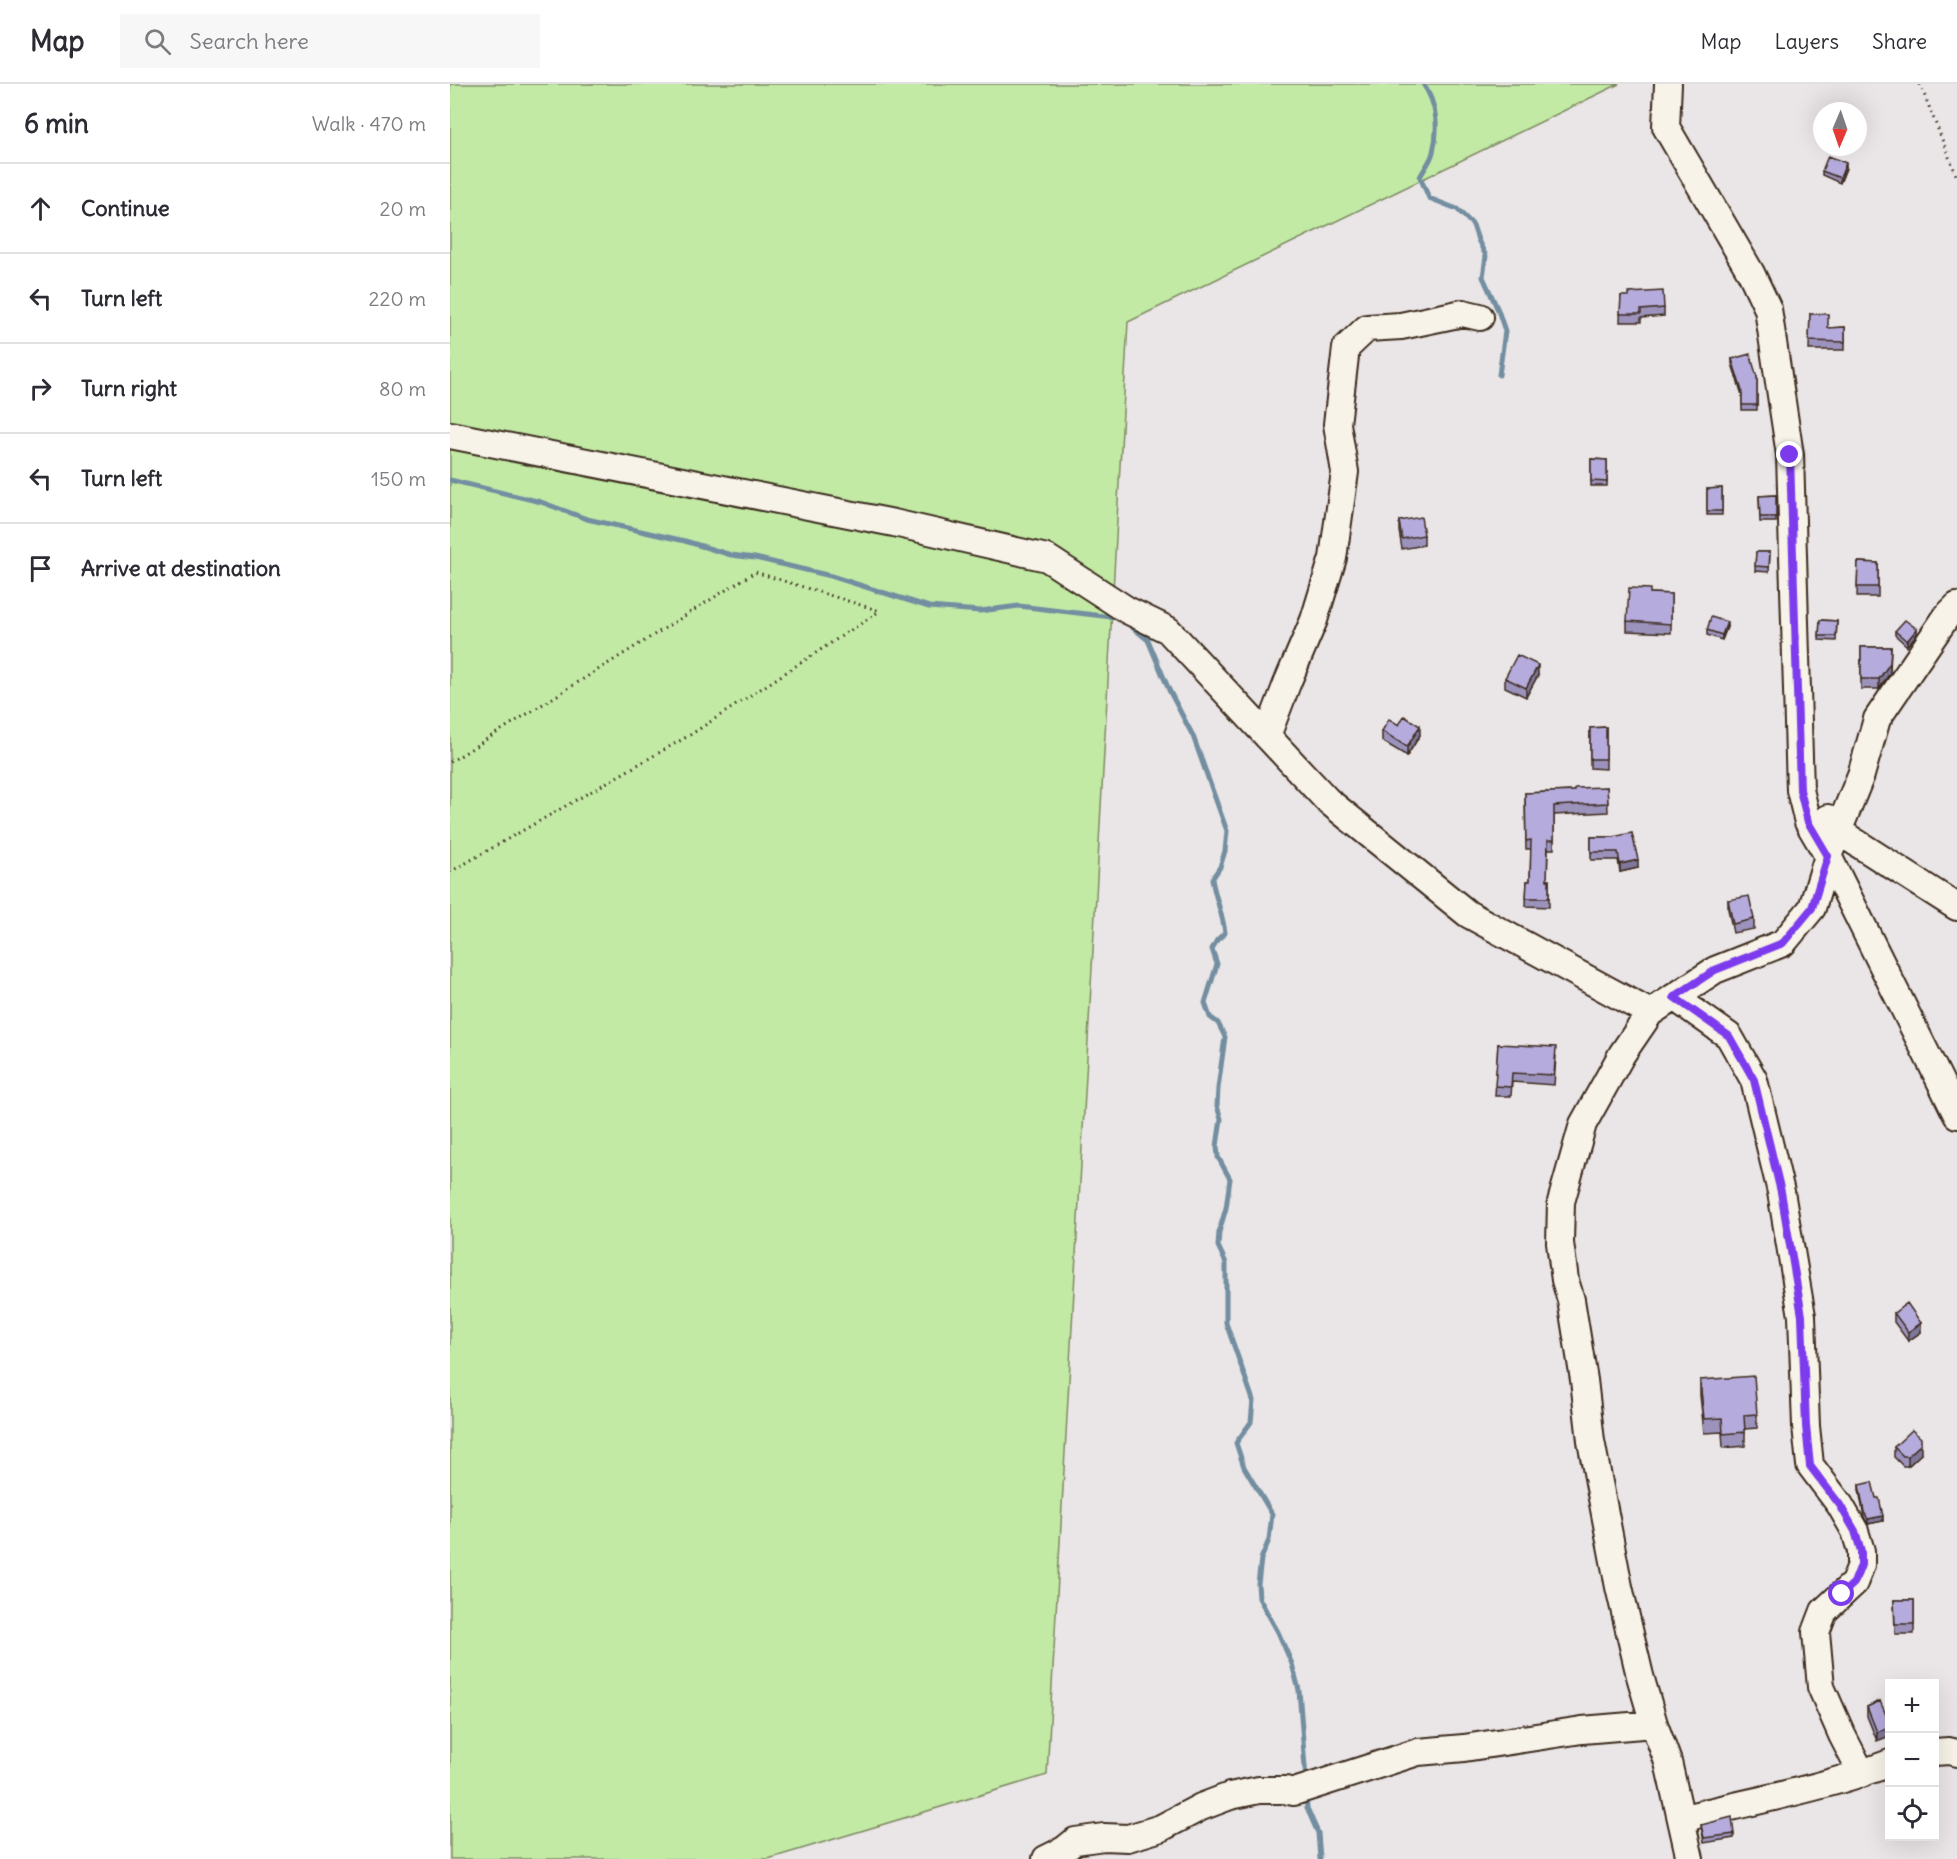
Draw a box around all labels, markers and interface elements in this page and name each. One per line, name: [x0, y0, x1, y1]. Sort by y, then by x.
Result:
search box: [120, 14, 540, 68]
text: Map: [30, 23, 84, 59]
icon: search: [141, 25, 174, 58]
text: Search here: [189, 27, 309, 55]
text: Map: [1701, 28, 1741, 55]
text: Layers: [1774, 28, 1839, 55]
text: Share: [1872, 28, 1927, 55]
north arrow: [1813, 102, 1867, 156]
text: 6 min: [24, 107, 89, 140]
text: Walk · 470 m: [312, 111, 426, 136]
icon: ahead: [24, 192, 57, 225]
text: Continue: [81, 194, 170, 222]
text: 20 m: [380, 196, 426, 221]
icon: left: [24, 282, 57, 315]
text: Turn left: [81, 284, 162, 312]
text: 220 m: [369, 286, 426, 311]
icon: right: [24, 372, 57, 405]
text: Turn right: [81, 374, 177, 402]
text: 80 m: [379, 376, 426, 401]
route end: [1776, 441, 1802, 467]
icon: left: [24, 462, 57, 495]
text: Turn left: [81, 464, 162, 492]
text: 150 m: [371, 466, 426, 491]
icon: arrive: [24, 552, 57, 585]
text: Arrive at destination: [81, 554, 281, 582]
route start: [1828, 1580, 1854, 1606]
map controls: [1885, 1679, 1939, 1841]
button: +: [1885, 1679, 1939, 1733]
button: −: [1885, 1733, 1939, 1787]
button: locate: [1885, 1787, 1939, 1841]

